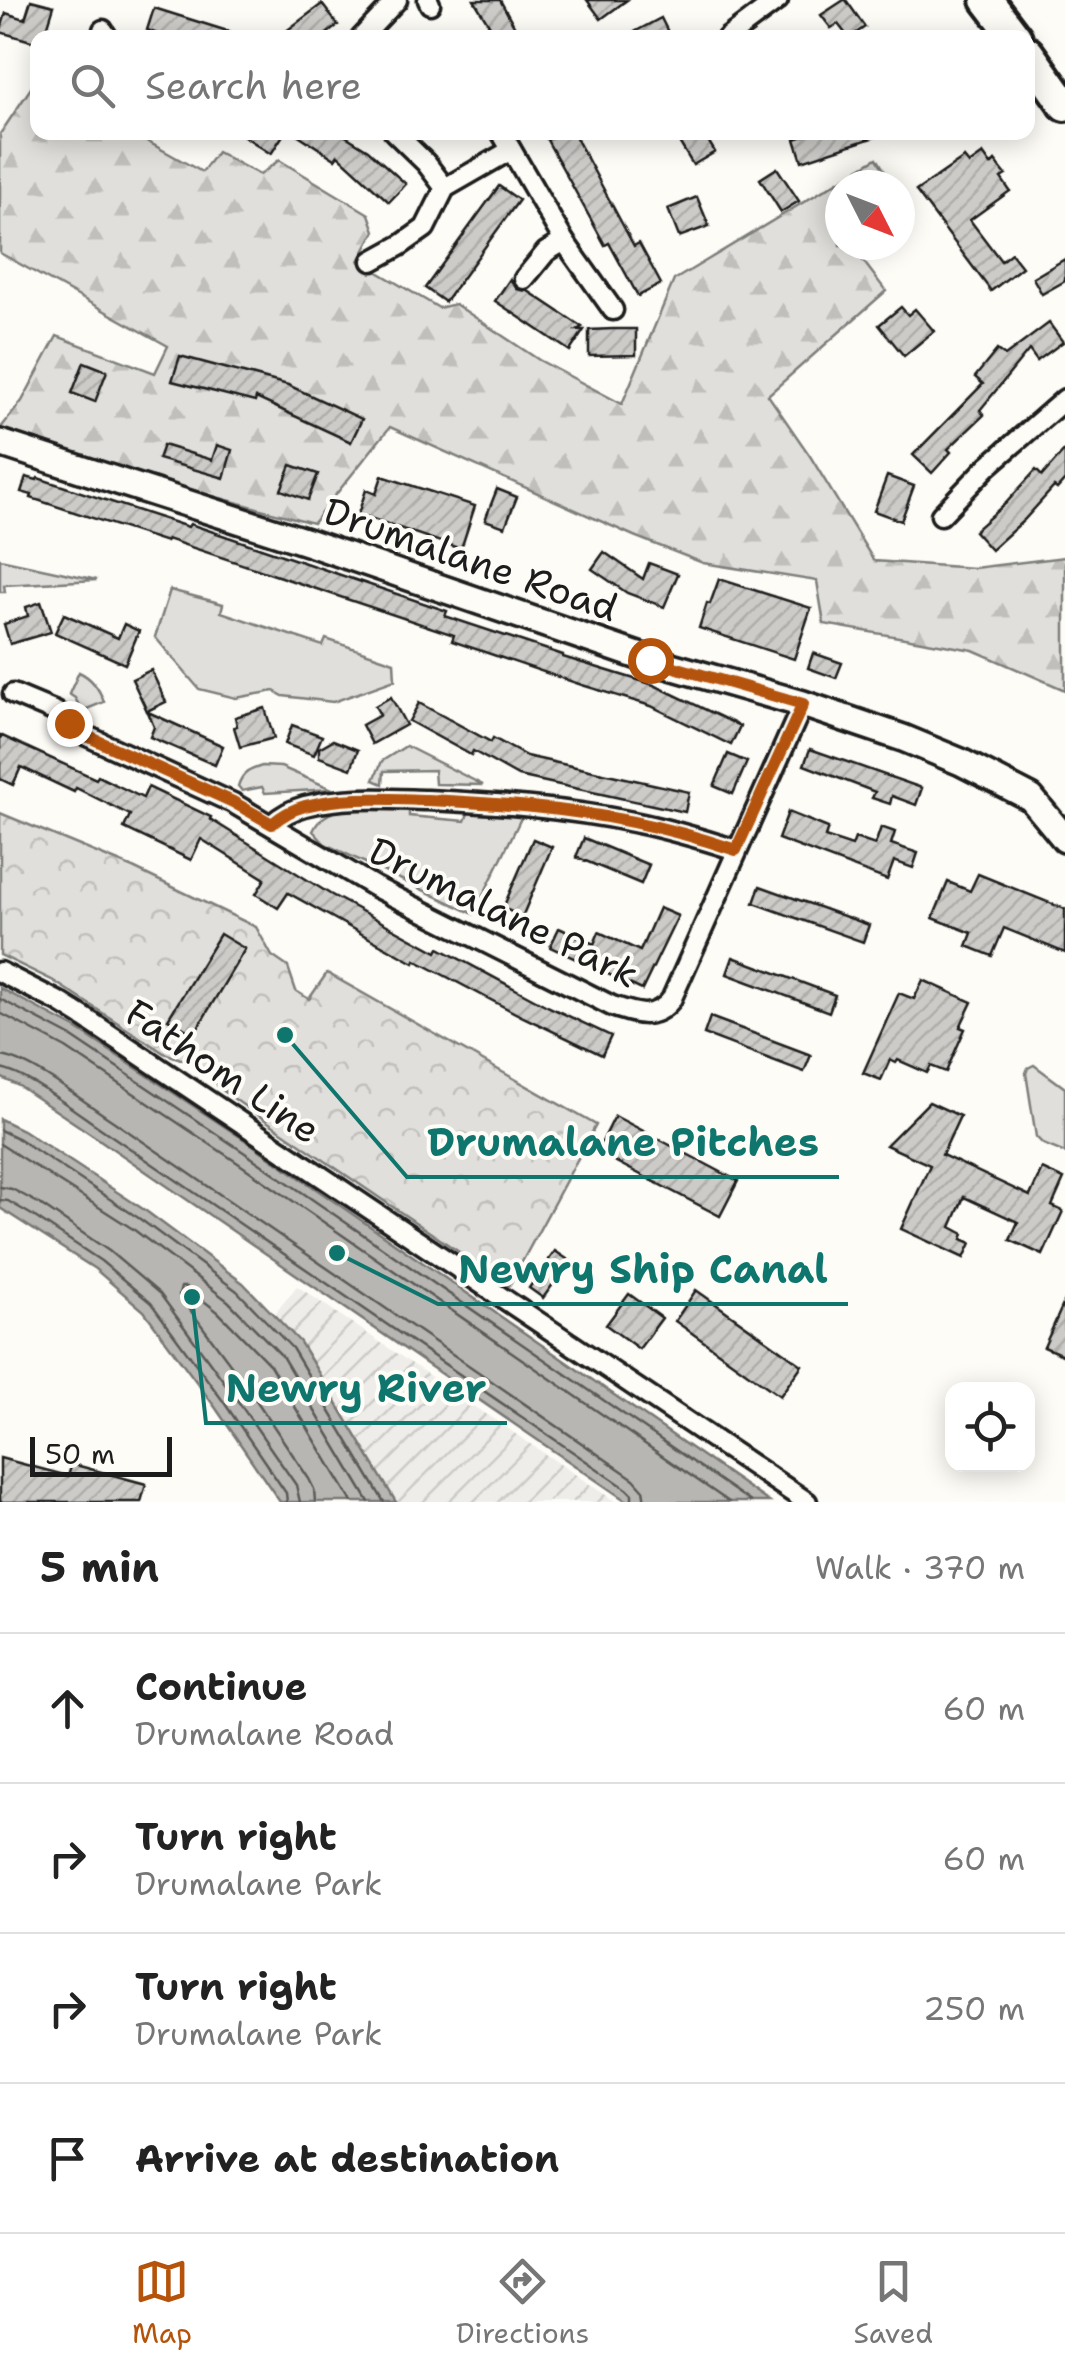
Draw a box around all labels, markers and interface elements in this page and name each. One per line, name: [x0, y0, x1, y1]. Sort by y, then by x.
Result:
search box: [30, 30, 1035, 140]
icon: search: [65, 58, 120, 113]
text: Search here: [145, 60, 362, 111]
north arrow: [825, 170, 915, 260]
street label: Drumalane Road: [317, 485, 625, 633]
route start: [628, 638, 674, 684]
route end: [47, 701, 93, 747]
street label: Drumalane Park: [361, 825, 647, 999]
street label: Fathom Line: [115, 987, 331, 1155]
callout: Drumalane Pitches: [407, 1107, 839, 1177]
text: Drumalane Pitches: [427, 1115, 819, 1169]
callout: Newry Ship Canal: [438, 1234, 848, 1304]
text: Newry Ship Canal: [458, 1242, 828, 1296]
callout: Newry River: [206, 1353, 507, 1423]
text: Newry River: [226, 1361, 486, 1415]
map controls: [945, 1382, 1035, 1472]
button: locate: [945, 1382, 1035, 1472]
scale bar: [30, 1432, 172, 1476]
text: 50 m: [45, 1435, 115, 1473]
text: 5 min: [40, 1539, 159, 1595]
text: Walk · 370 m: [815, 1546, 1025, 1589]
text: Continue: [135, 1661, 307, 1712]
icon: ahead: [40, 1681, 95, 1736]
text: 60 m: [943, 1687, 1025, 1730]
text: Drumalane Road: [135, 1712, 394, 1755]
text: Turn right: [135, 1811, 337, 1862]
icon: right: [40, 1831, 95, 1886]
text: 60 m: [943, 1837, 1025, 1880]
text: Drumalane Park: [135, 1862, 382, 1905]
text: Turn right: [135, 1961, 337, 2012]
icon: right: [40, 1981, 95, 2036]
text: 250 m: [923, 1987, 1025, 2030]
text: Drumalane Park: [135, 2012, 382, 2055]
icon: arrive: [40, 2131, 95, 2186]
text: Arrive at destination: [135, 2133, 559, 2184]
tab: Map: [132, 2254, 192, 2352]
tab: Directions: [456, 2254, 589, 2352]
tab: Saved: [853, 2254, 933, 2352]

